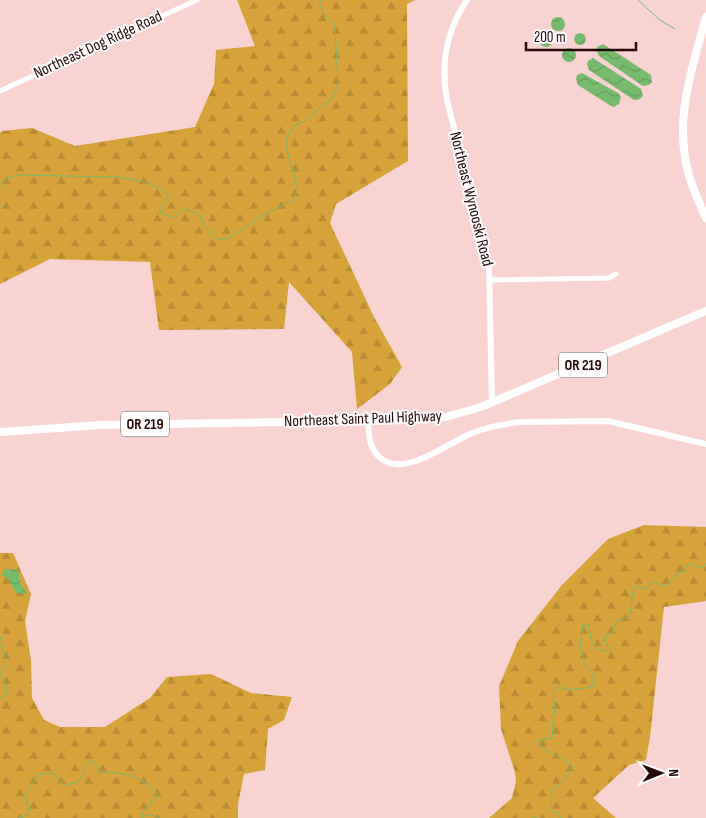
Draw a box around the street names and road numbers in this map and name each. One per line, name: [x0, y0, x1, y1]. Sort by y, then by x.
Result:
street label: Northeast Dog Ridge Road: [31, 7, 165, 83]
street label: Northeast Wynooski Road: [445, 130, 497, 268]
road number: OR 219: [559, 352, 607, 378]
street label: Northeast Saint Paul Highway: [284, 407, 442, 431]
road number: OR 219: [121, 412, 169, 436]

